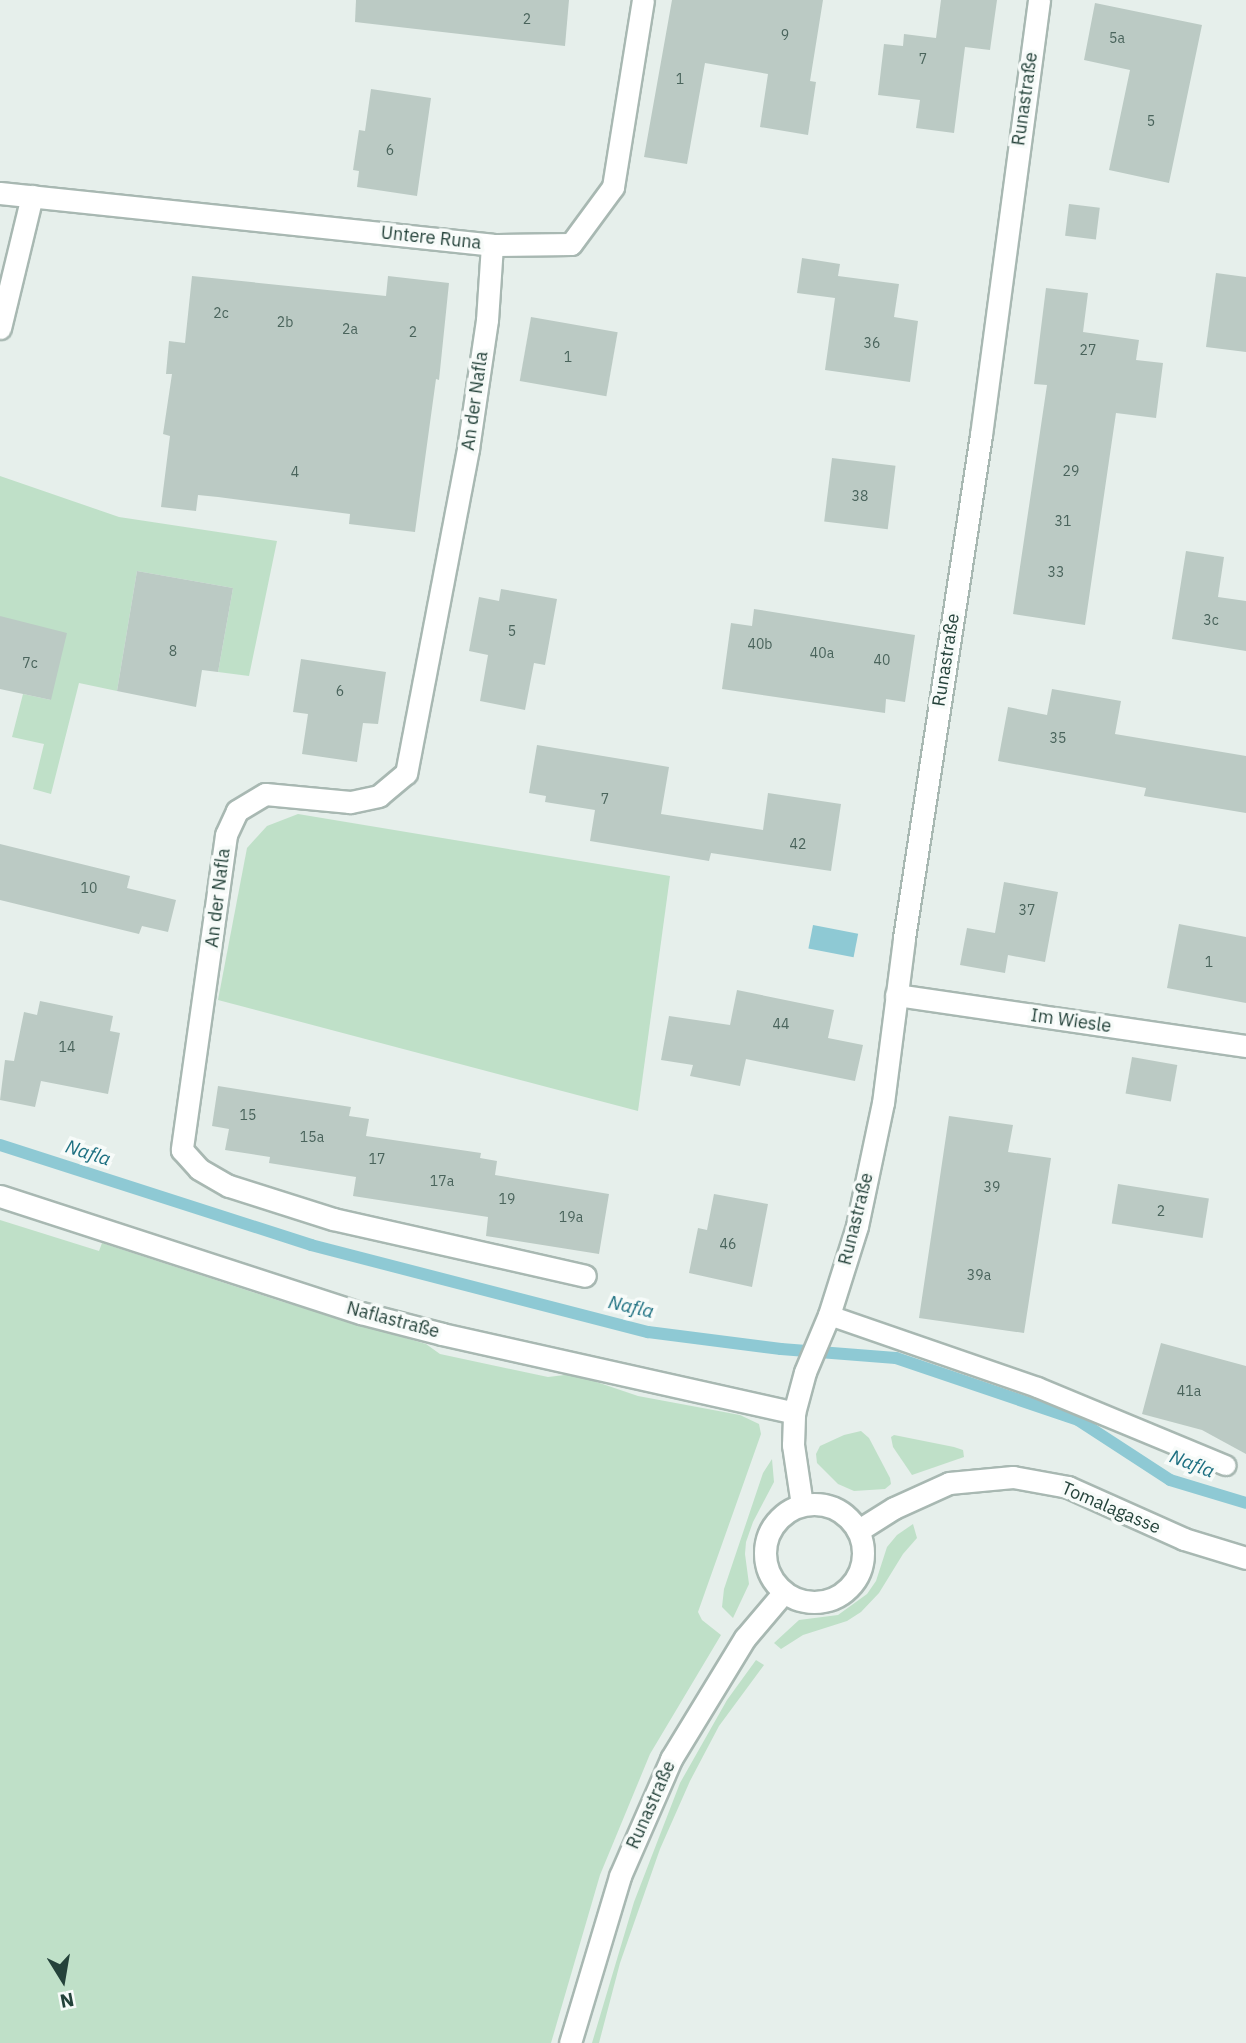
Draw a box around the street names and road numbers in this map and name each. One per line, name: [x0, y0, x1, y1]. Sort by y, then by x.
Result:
street label: Runastraße: [1008, 51, 1042, 147]
street label: Untere Runa: [380, 222, 482, 254]
street label: An der Nafla: [457, 350, 493, 452]
street label: Runastraße: [928, 612, 964, 708]
street label: An der Nafla: [201, 847, 235, 949]
street label: Im Wiesle: [1029, 1005, 1113, 1037]
street label: Runastraße: [834, 1171, 878, 1267]
street label: Naflastraße: [344, 1297, 442, 1343]
street label: Tomalagasse: [1058, 1477, 1164, 1539]
street label: Runastraße: [622, 1758, 680, 1852]

